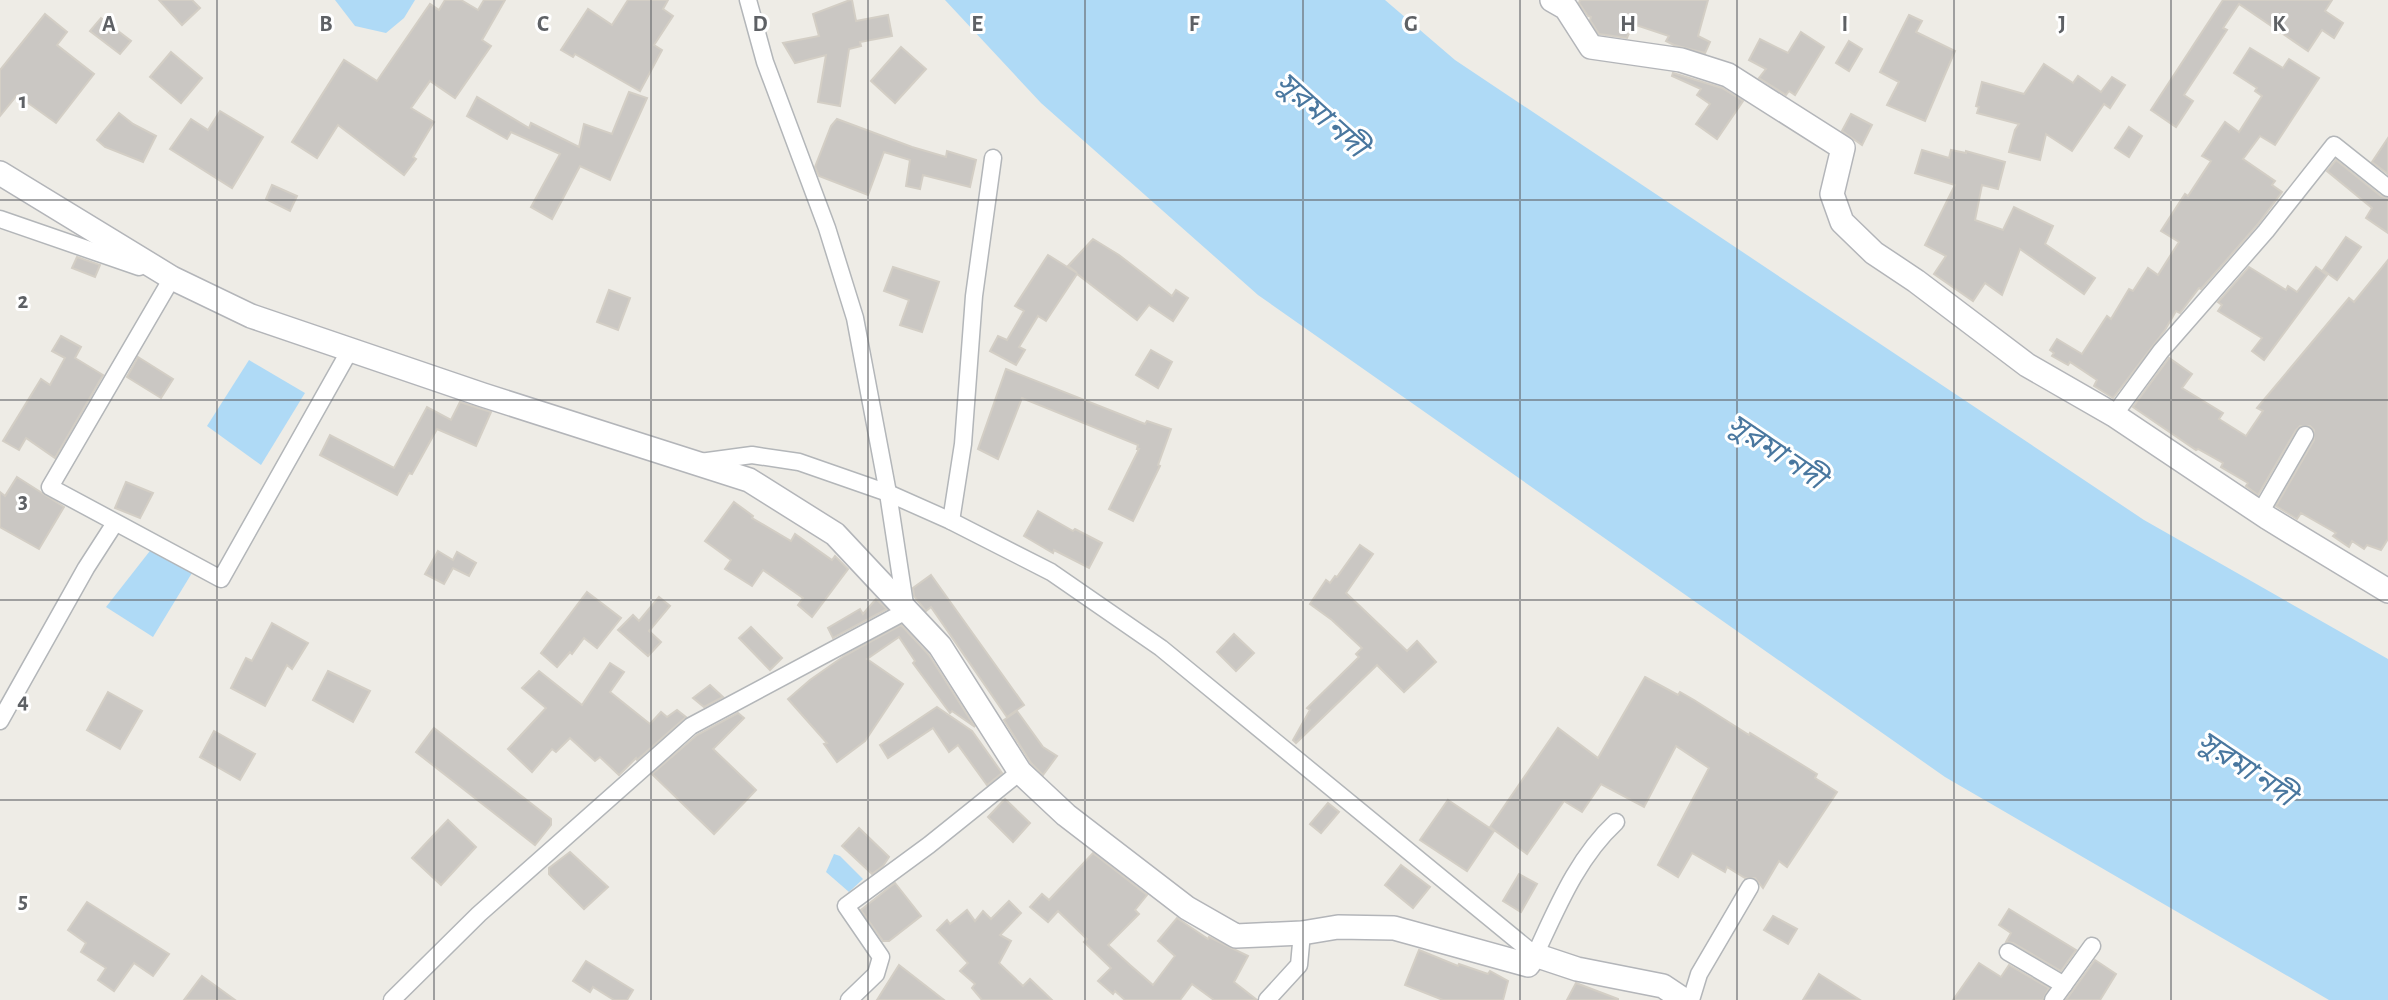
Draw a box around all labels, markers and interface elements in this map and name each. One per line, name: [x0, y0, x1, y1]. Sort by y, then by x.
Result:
text: A: [102, 13, 116, 36]
text: B: [319, 13, 333, 36]
text: C: [537, 13, 549, 36]
text: D: [752, 13, 768, 36]
text: E: [971, 13, 983, 36]
text: F: [1189, 13, 1200, 36]
text: G: [1404, 13, 1418, 36]
text: H: [1620, 13, 1636, 36]
text: I: [1842, 13, 1848, 36]
text: J: [2058, 13, 2066, 36]
text: K: [2272, 13, 2286, 36]
water label: সুরমা নদী: [1269, 64, 1378, 167]
text: 1: [19, 90, 27, 113]
text: 2: [18, 290, 29, 313]
water label: সুরমা নদী: [1721, 406, 1836, 499]
text: 3: [18, 490, 28, 513]
text: 4: [17, 690, 29, 713]
water label: সুরমা নদী: [2191, 723, 2306, 816]
text: 5: [18, 890, 28, 913]

